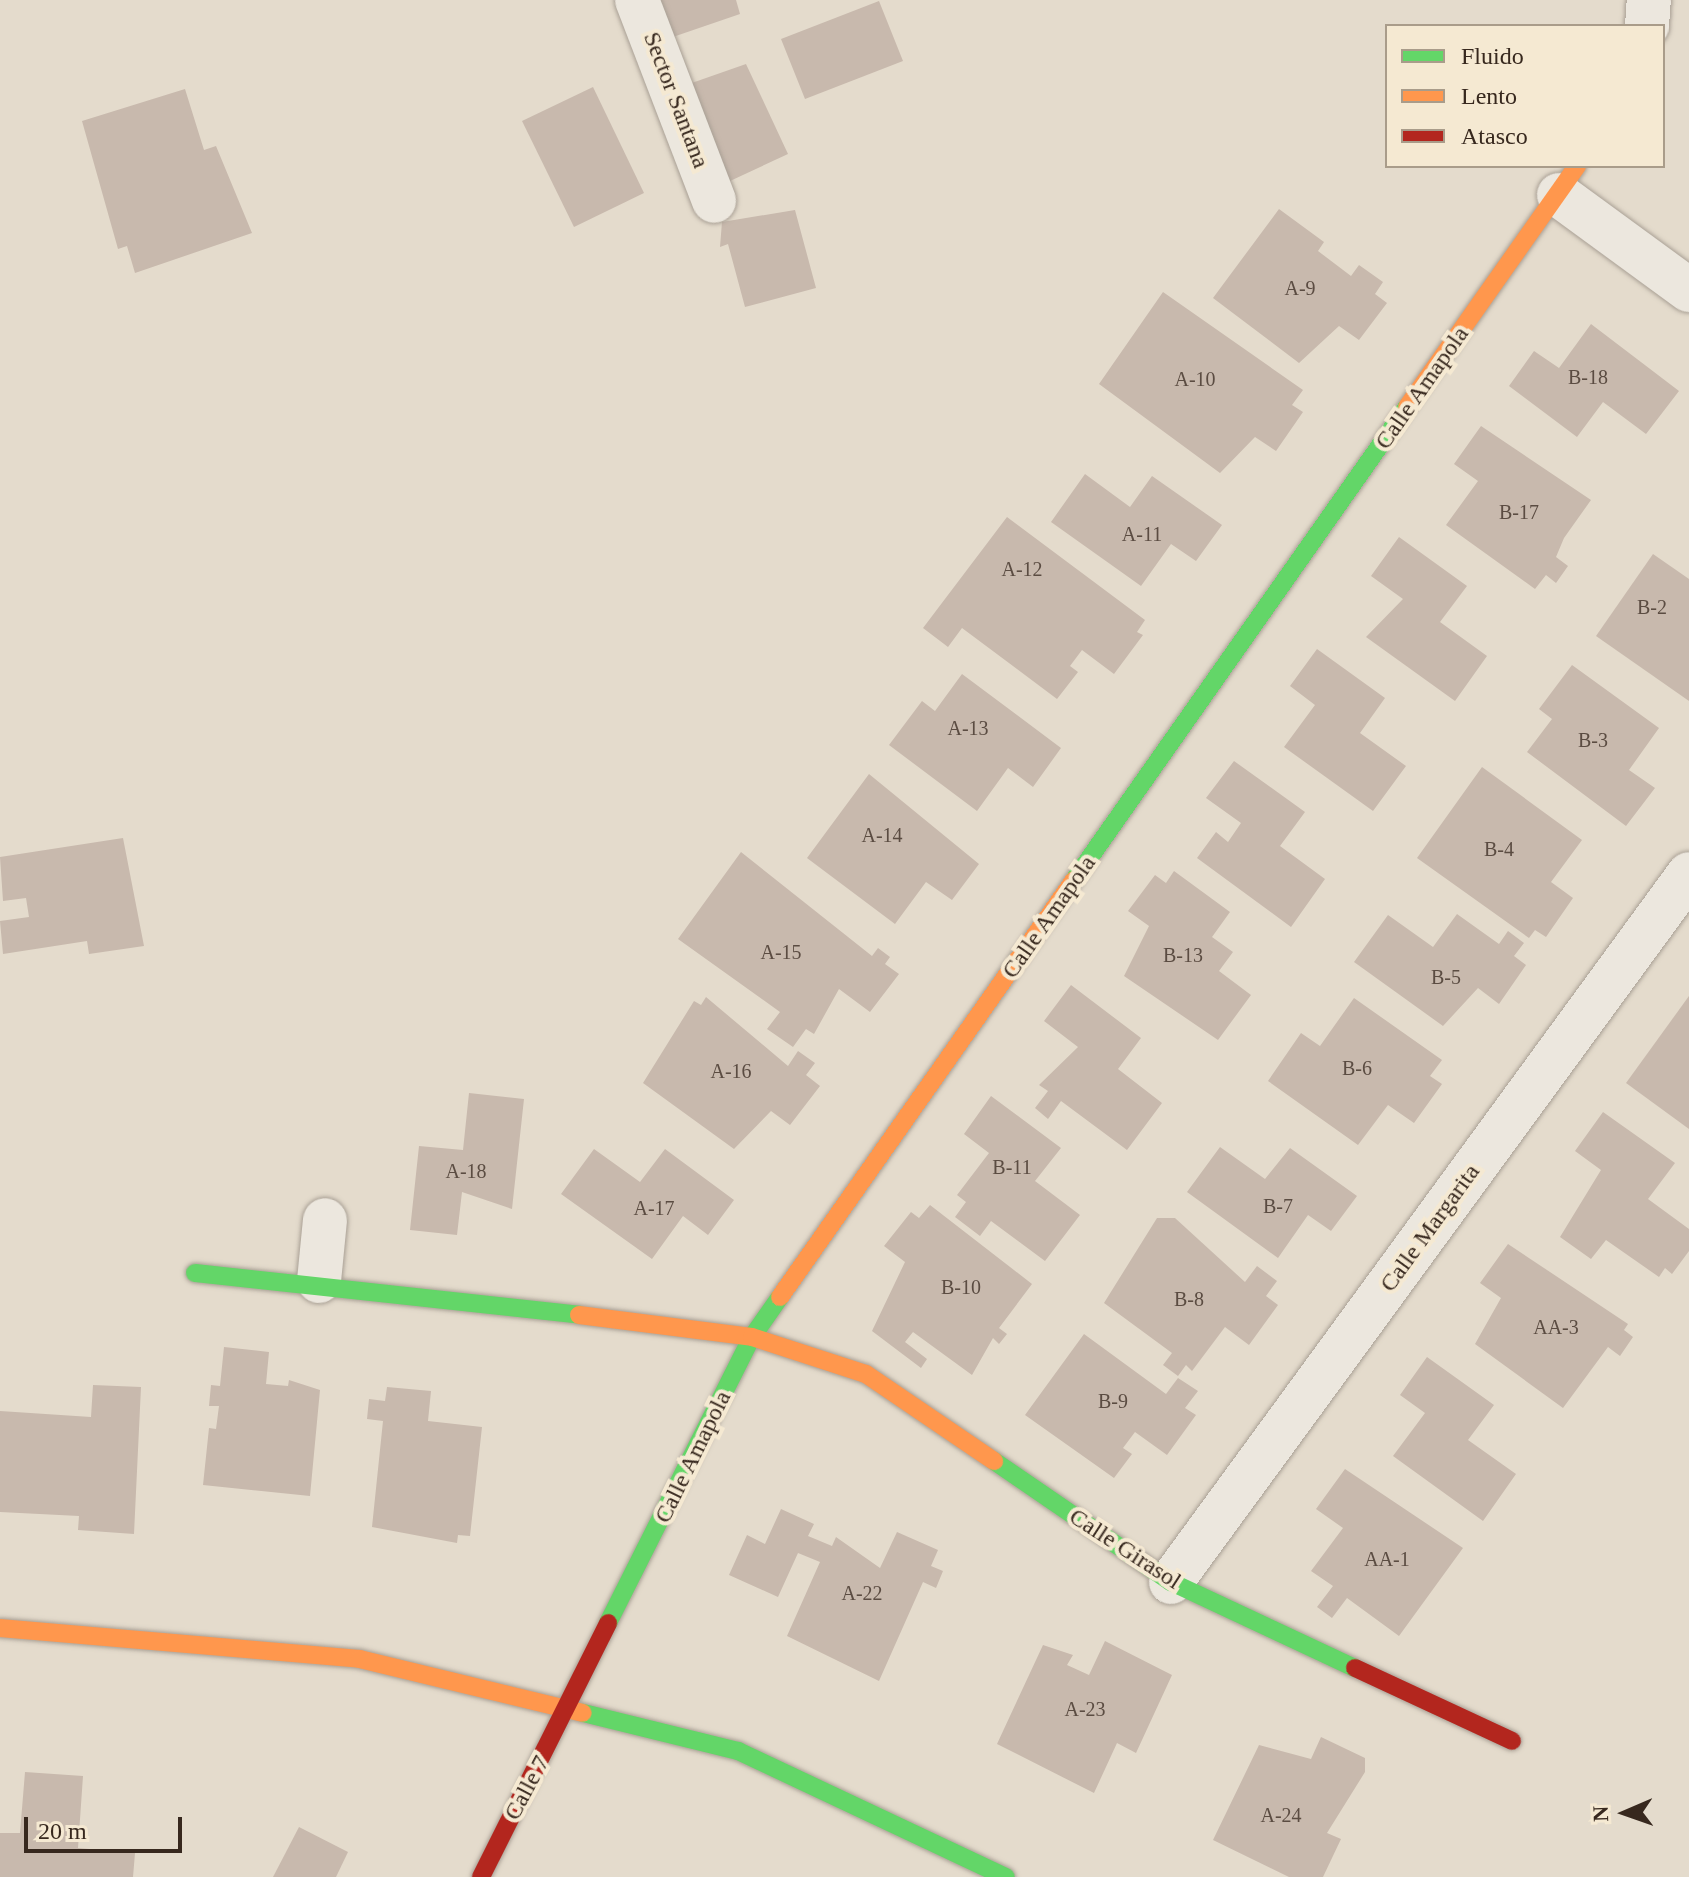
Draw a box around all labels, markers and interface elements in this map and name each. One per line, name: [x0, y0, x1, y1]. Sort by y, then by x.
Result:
legend: [1385, 24, 1665, 168]
street label: Sector Santana: [637, 28, 715, 172]
text: Fluido: [1461, 43, 1524, 69]
text: Lento: [1461, 83, 1517, 109]
text: Atasco: [1461, 123, 1528, 149]
house number: A-9: [1284, 276, 1316, 300]
street label: Calle Amapola: [1369, 321, 1475, 455]
house number: B-18: [1568, 365, 1608, 389]
house number: A-10: [1174, 367, 1216, 391]
house number: B-17: [1499, 500, 1539, 524]
house number: A-11: [1122, 522, 1162, 546]
house number: A-12: [1001, 557, 1043, 581]
house number: B-2: [1637, 595, 1667, 619]
house number: A-13: [947, 716, 989, 740]
house number: B-3: [1578, 728, 1608, 752]
house number: A-14: [861, 823, 903, 847]
house number: B-4: [1484, 837, 1514, 861]
street label: Calle Amapola: [996, 850, 1102, 984]
house number: A-15: [760, 940, 802, 964]
house number: B-13: [1163, 943, 1203, 967]
house number: B-5: [1431, 965, 1461, 989]
house number: B-6: [1342, 1056, 1372, 1080]
house number: A-16: [710, 1059, 752, 1083]
house number: B-11: [992, 1155, 1032, 1179]
house number: A-18: [445, 1159, 487, 1183]
street label: Calle Margarita: [1374, 1159, 1486, 1297]
house number: B-7: [1263, 1194, 1293, 1218]
house number: A-17: [633, 1196, 675, 1220]
house number: B-10: [941, 1275, 981, 1299]
house number: B-8: [1174, 1287, 1204, 1311]
house number: AA-3: [1533, 1315, 1579, 1339]
street label: Calle Amapola: [648, 1386, 738, 1528]
house number: B-9: [1098, 1389, 1128, 1413]
street label: Calle Girasol: [1064, 1502, 1186, 1596]
house number: AA-1: [1364, 1547, 1410, 1571]
house number: A-22: [841, 1581, 883, 1605]
house number: A-23: [1064, 1697, 1106, 1721]
street label: Calle 7: [498, 1751, 556, 1825]
north arrow: [1585, 1773, 1665, 1853]
scale bar: [28, 1801, 186, 1851]
house number: A-24: [1260, 1803, 1302, 1827]
text: N: [1588, 1805, 1613, 1822]
text: 20 m: [38, 1818, 87, 1844]

